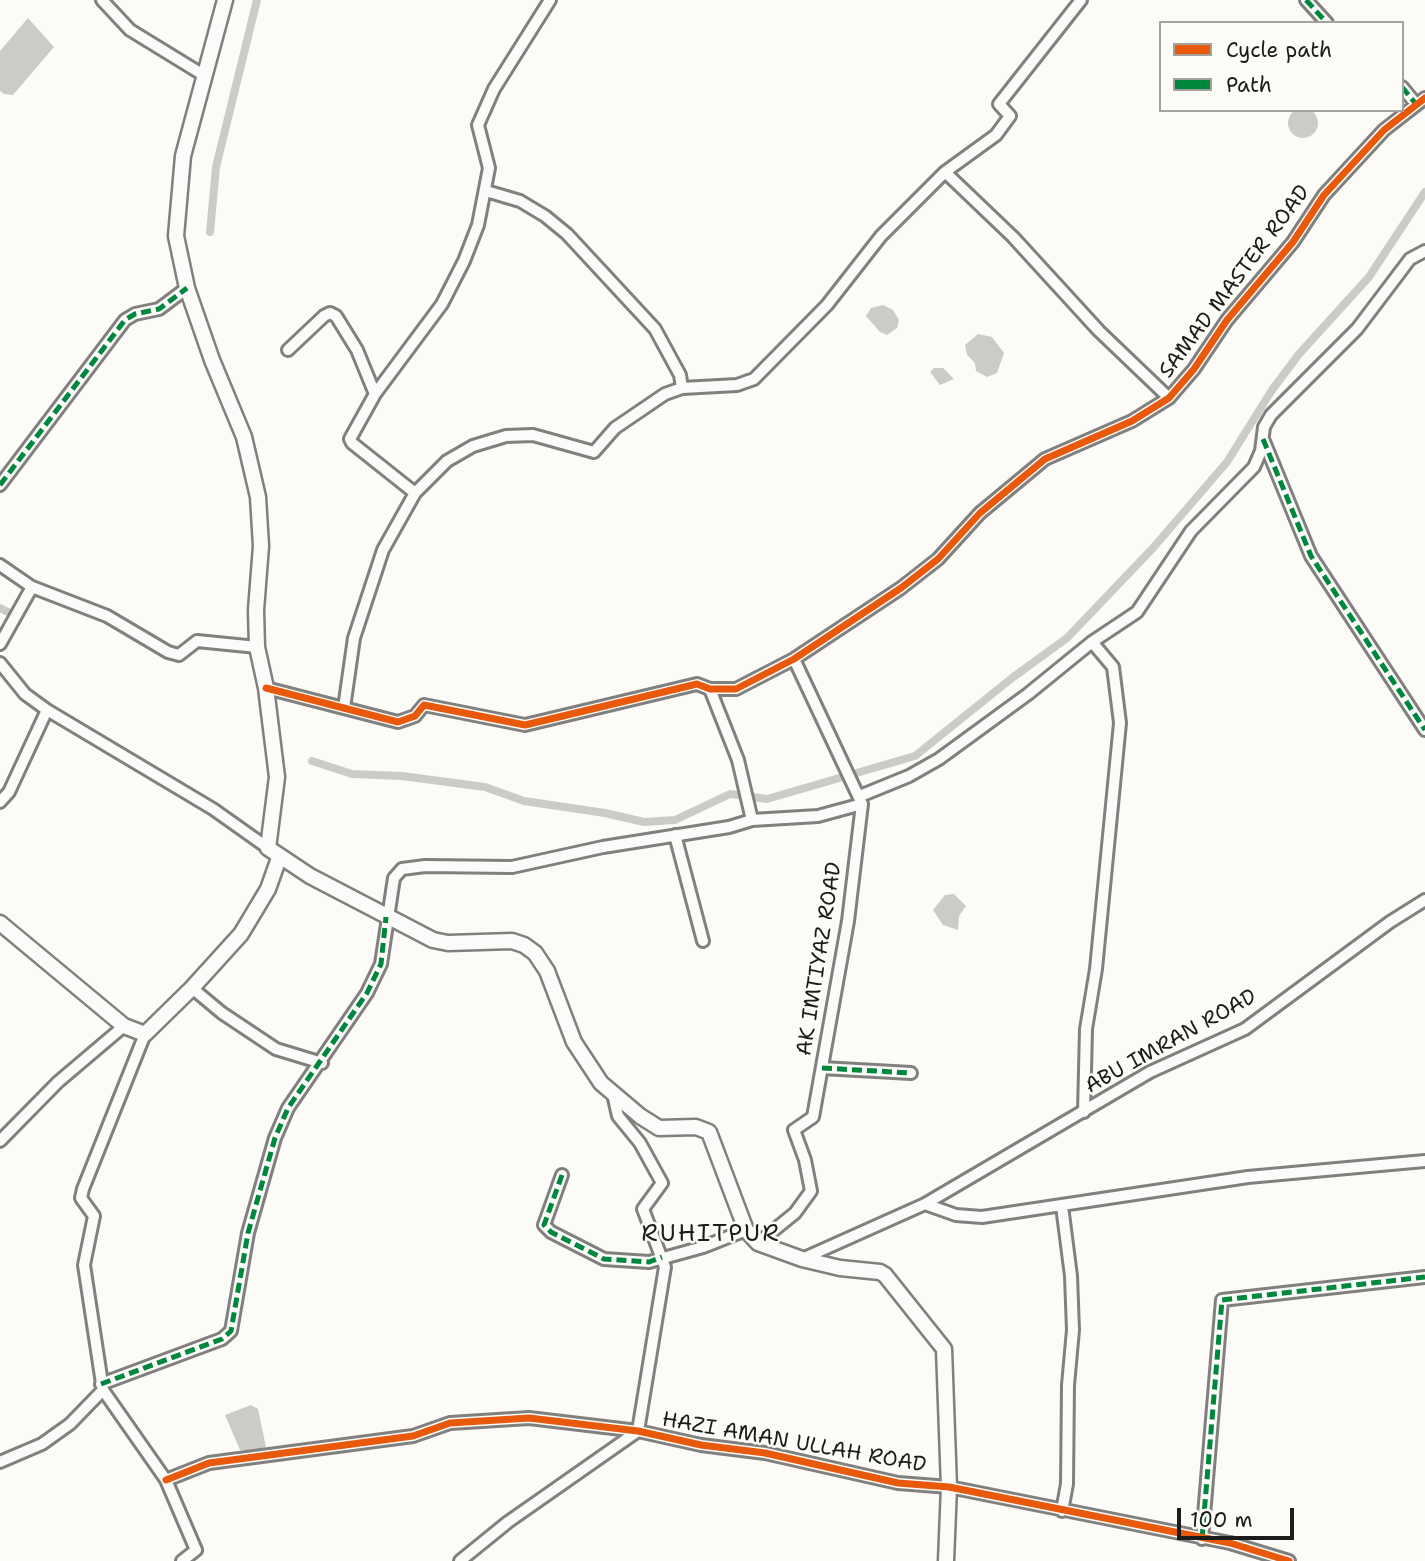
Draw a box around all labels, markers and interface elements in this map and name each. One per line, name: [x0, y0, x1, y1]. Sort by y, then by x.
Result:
legend: [1159, 21, 1404, 112]
text: Cycle path: [1226, 36, 1332, 64]
text: Path: [1226, 71, 1272, 99]
street label: SAMAD MASTER ROAD: [1154, 181, 1316, 383]
street label: AK IMTIYAZ ROAD: [792, 860, 848, 1058]
street label: ABU IMRAN ROAD: [1081, 984, 1261, 1100]
district label: RUHITPUR: [642, 1221, 780, 1249]
street label: HAZI AMAN ULLAH ROAD: [660, 1407, 928, 1479]
scale bar: [1180, 1494, 1297, 1538]
text: 100 m: [1190, 1506, 1253, 1534]

